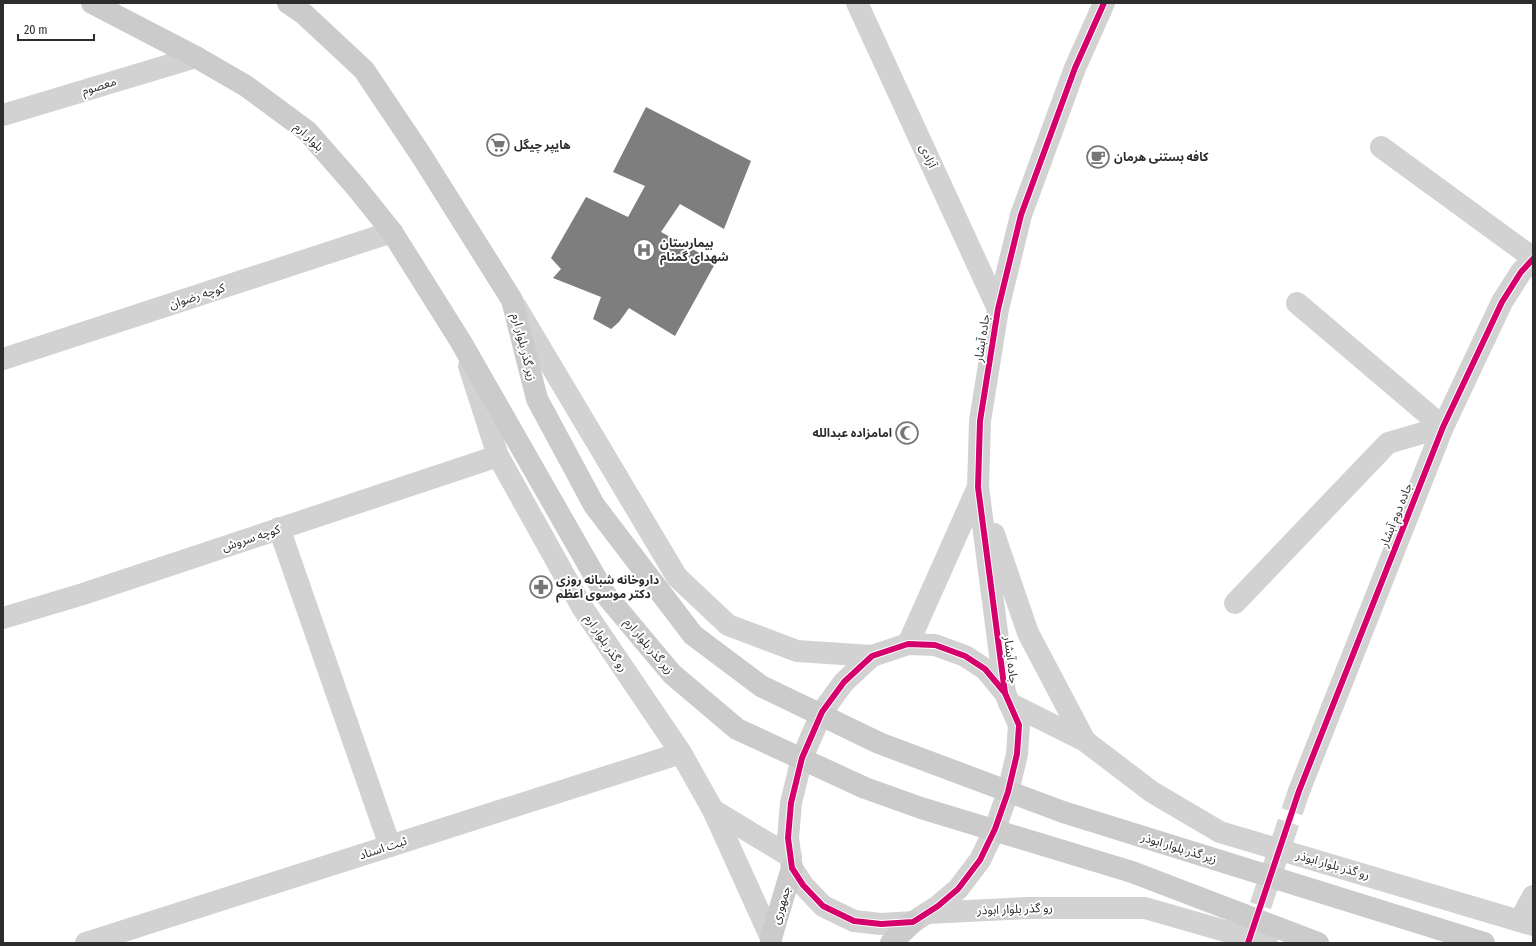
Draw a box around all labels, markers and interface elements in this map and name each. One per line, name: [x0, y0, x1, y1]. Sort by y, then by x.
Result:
scale bar: [18, 16, 94, 42]
text: 20 m: [24, 23, 48, 37]
street label: معصوم: [80, 74, 119, 100]
street label: بلوار ارم: [290, 120, 327, 156]
supermarket icon: هایپر چیگل: [485, 132, 511, 158]
place label: هایپر چیگل: [514, 138, 571, 154]
street label: آزادی: [916, 142, 940, 171]
cafe icon: کافه بستنی هرمان: [1085, 144, 1111, 170]
place label: کافه بستنی هرمان: [1114, 150, 1209, 164]
place label: بیمارستان شهدای گمنام: [660, 236, 729, 266]
hospital icon: بیمارستان شهدای گمنام: [631, 237, 657, 263]
street label: کوچه رضوان: [167, 280, 228, 313]
street label: زیر گذر بلوار ارم: [507, 312, 539, 383]
street label: جاده آبشار: [971, 313, 993, 364]
mosque icon: امامزاده عبدالله: [894, 420, 920, 446]
place label: امامزاده عبدالله: [812, 426, 892, 440]
street label: جاده دوم‌ آبشار: [1376, 481, 1417, 551]
street label: کوچه سروش: [220, 522, 283, 555]
place label: داروخانه شبانه روزی دکتر موسوی اعظم: [556, 573, 659, 603]
pharmacy icon: داروخانه شبانه روزی دکتر موسوی اعظم: [528, 574, 554, 600]
street label: رو گذر بلوار ارم: [580, 612, 630, 676]
street label: زیر گذر بلوار ارم: [620, 615, 677, 678]
street label: جاده آبشار: [1001, 634, 1021, 685]
street label: زیر گذر بلوار ابوذر: [1139, 830, 1218, 866]
street label: ثبت اسناد: [357, 834, 409, 862]
street label: رو گذر بلوار ابوذر: [1294, 848, 1371, 882]
street label: جمهوری: [769, 884, 793, 926]
street label: رو گذر بلوار ابوذر: [976, 901, 1053, 917]

